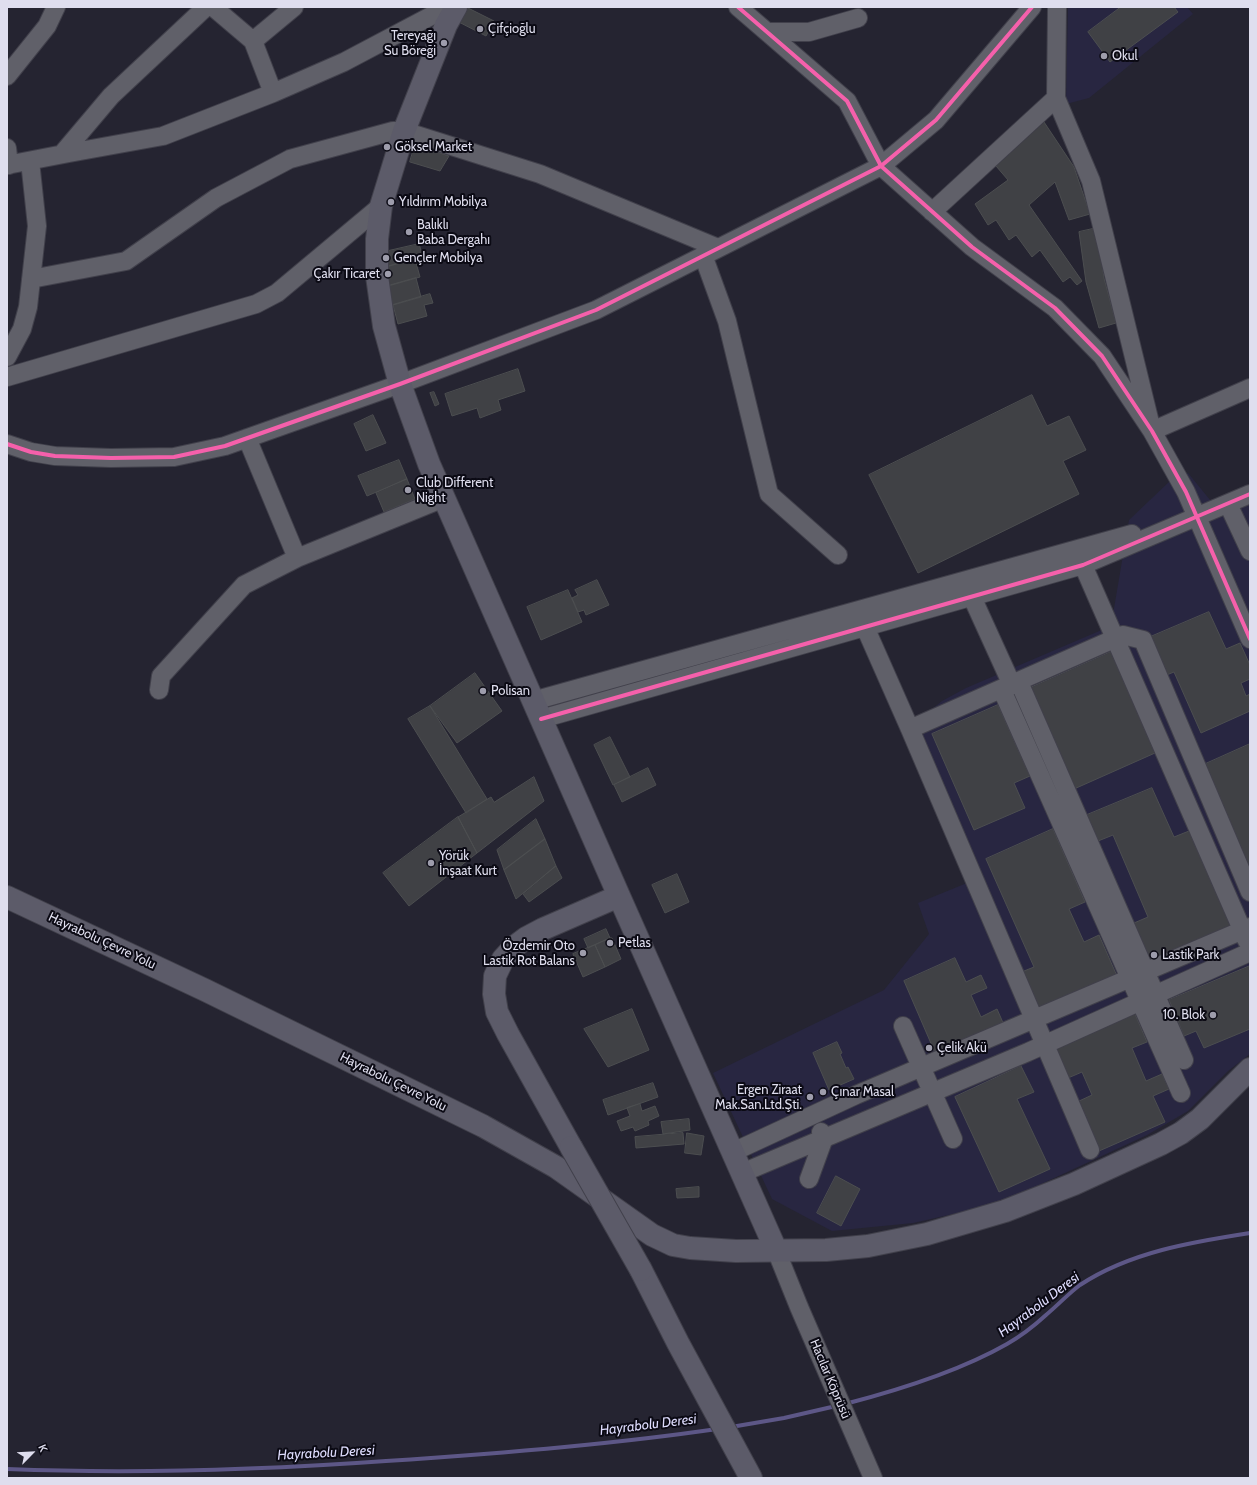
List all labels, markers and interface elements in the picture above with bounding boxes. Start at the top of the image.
place label: Çifçioğlu [488,21,536,37]
marker: Çifçioğlu [475,24,485,34]
place label: Tereyağı Su Böreği [384,28,436,59]
marker: Tereyağı Su Böreği [439,38,449,48]
place label: Okul [1112,48,1138,64]
marker: Okul [1099,51,1109,61]
place label: Göksel Market [395,139,472,155]
marker: Göksel Market [382,142,392,152]
place label: Yıldırım Mobilya [399,194,487,210]
marker: Yıldırım Mobilya [386,197,396,207]
place label: Balıklı Baba Dergahı [417,217,490,248]
marker: Balıklı Baba Dergahı [404,227,414,237]
place label: Gençler Mobilya [394,250,482,266]
marker: Gençler Mobilya [381,253,391,263]
place label: Çakır Ticaret [313,266,380,282]
marker: Çakır Ticaret [383,269,393,279]
place label: Club Different Night [416,475,493,506]
marker: Club Different Night [403,485,413,495]
place label: Polisan [491,683,530,699]
marker: Polisan [478,686,488,696]
place label: Yörük İnşaat Kurt [439,848,497,879]
marker: Yörük İnşaat Kurt [426,858,436,868]
street label: Hayrabolu Çevre Yolu [46,909,158,973]
place label: Petlas [618,935,651,951]
place label: Özdemir Oto Lastik Rot Balans [483,938,575,969]
marker: Petlas [605,938,615,948]
place label: Lastik Park [1162,947,1219,963]
marker: Özdemir Oto Lastik Rot Balans [578,948,588,958]
marker: Lastik Park [1149,950,1159,960]
place label: 10. Blok [1163,1007,1205,1023]
marker: 10. Blok [1208,1010,1218,1020]
place label: Çelik Akü [937,1040,987,1056]
marker: Çelik Akü [924,1043,934,1053]
street label: Hayrabolu Çevre Yolu [337,1049,449,1115]
place label: Ergen Ziraat Mak.San.Ltd.Şti. [715,1082,802,1113]
place label: Çınar Masal [831,1084,894,1100]
marker: Çınar Masal [818,1087,828,1097]
marker: Ergen Ziraat Mak.San.Ltd.Şti. [805,1092,815,1102]
water label: Hayrabolu Deresi [995,1269,1083,1341]
street label: Hacılar Köprüsü [806,1337,854,1421]
water label: Hayrabolu Deresi [599,1411,697,1439]
north arrow [12,1433,52,1473]
text: K [35,1442,51,1454]
water label: Hayrabolu Deresi [277,1442,375,1464]

